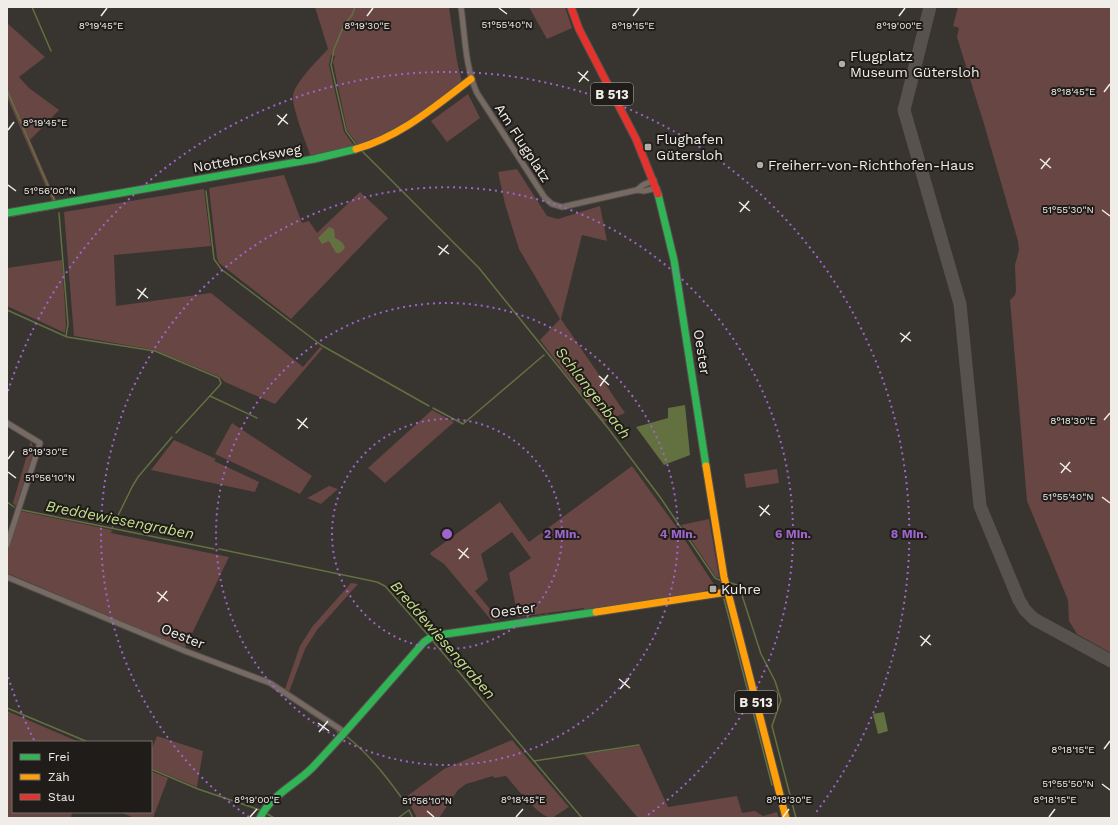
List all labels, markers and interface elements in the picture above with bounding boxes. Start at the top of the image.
text: 51°55'40"N [481,19,533,30]
text: 8°19'45"E [79,20,123,31]
text: 8°19'30"E [344,20,390,31]
text: 8°19'15"E [611,20,655,31]
text: 8°19'00"E [876,20,922,31]
place label: Flugplatz Museum Gütersloh [850,48,980,80]
marker: Flugplatz Museum Gütersloh [837,59,847,69]
road number: B 513 [591,83,633,105]
text: 8°18'45"E [1051,86,1095,97]
street label: Am Flugplatz [492,101,554,185]
text: 8°19'45"E [23,117,67,128]
place label: Flughafen Gütersloh [656,131,723,163]
street label: Nottebrocksweg [192,141,303,175]
marker: Flughafen Gütersloh [643,142,653,152]
place label: Freiherr-von-Richthofen-Haus [768,157,974,173]
marker: Freiherr-von-Richthofen-Haus [755,160,765,170]
text: 51°56'00"N [24,185,76,196]
text: 51°55'30"N [1042,204,1094,215]
street label: Oester [691,328,714,376]
water label: Schlangenbach [552,343,634,443]
text: 8°18'30"E [1050,415,1096,426]
text: 8°19'30"E [22,446,68,457]
text: 51°56'10"N [25,472,75,483]
text: 51°55'40"N [1042,491,1094,502]
water label: Breddewiesengraben [44,497,196,543]
centre of rings [440,527,454,541]
text: 2 Min. [544,527,580,541]
text: 4 Min. [660,527,696,541]
text: 6 Min. [775,527,811,541]
text: 8 Min. [891,527,927,541]
water label: Breddewiesengraben [387,577,499,703]
place label: Kuhre [721,581,761,597]
marker: Kuhre [708,584,718,594]
street label: Oester [489,599,537,621]
street label: Oester [159,620,207,652]
road number: B 513 [735,691,777,713]
legend [12,741,152,813]
text: 8°18'15"E [1051,744,1095,755]
text: Frei [48,750,70,764]
text: Zäh [48,770,70,784]
text: 51°55'50"N [1042,778,1094,789]
text: Stau [48,790,75,804]
text: 8°19'00"E [234,794,280,805]
text: 8°18'45"E [501,794,545,805]
text: 8°18'30"E [766,794,812,805]
text: 8°18'15"E [1033,794,1077,805]
text: 51°56'10"N [402,795,452,806]

